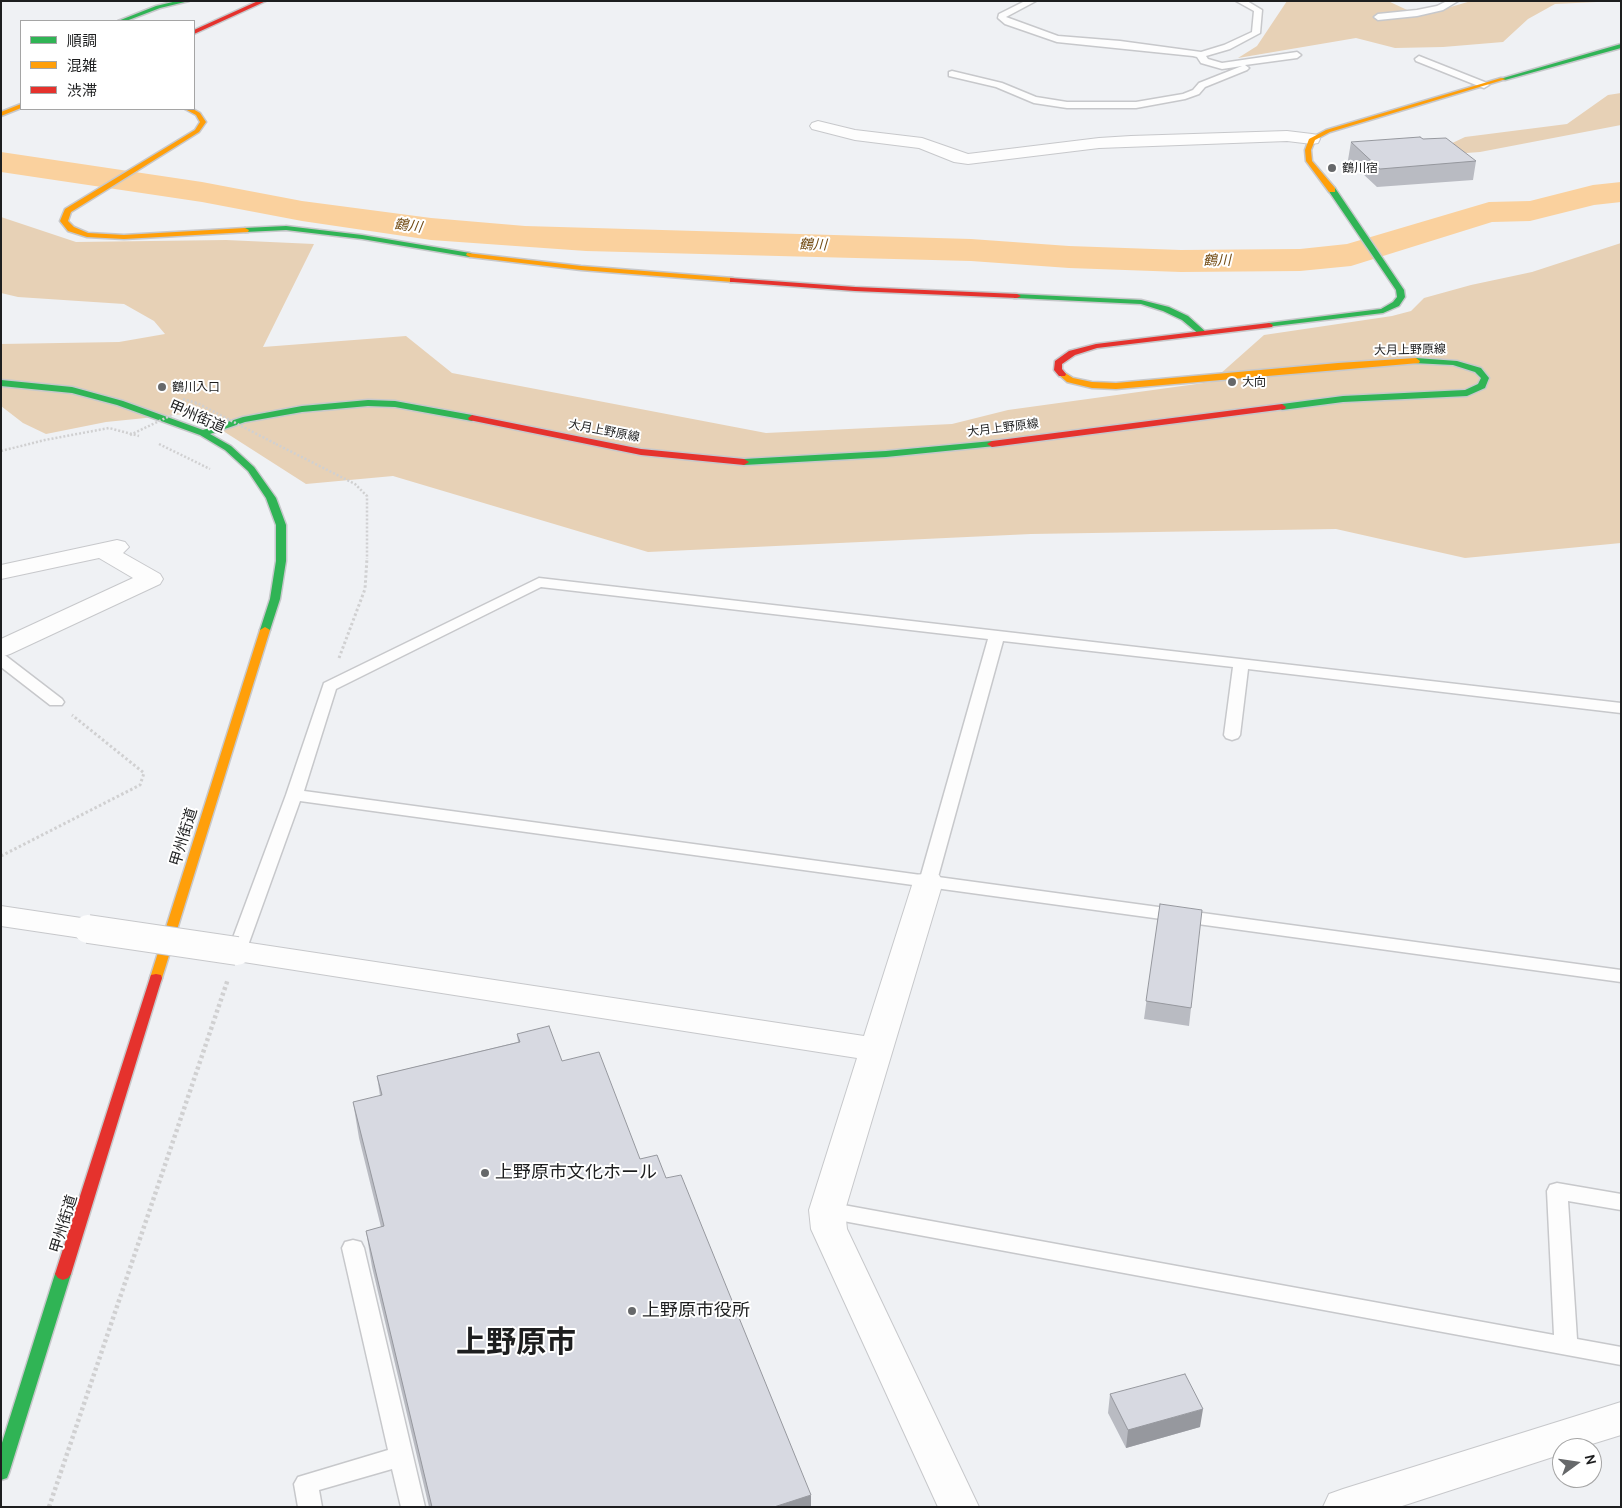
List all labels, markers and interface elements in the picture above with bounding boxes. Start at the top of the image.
legend [20,20,195,110]
text: 順調 [67,32,97,50]
text: 混雑 [67,57,97,75]
text: 渋滞 [67,82,97,100]
place label: 鶴川宿 [1342,161,1378,175]
marker: 鶴川宿 [1326,162,1338,174]
water label: 鶴川 [393,216,423,236]
water label: 鶴川 [799,236,827,254]
water label: 鶴川 [1203,252,1231,270]
street label: 大月上野原線 [1374,342,1446,358]
place label: 大向 [1242,375,1266,389]
marker: 大向 [1226,376,1238,388]
place label: 鶴川入口 [172,380,220,394]
marker: 鶴川入口 [156,381,168,393]
street label: 甲州街道 [166,397,228,437]
street label: 大月上野原線 [966,416,1040,440]
street label: 大月上野原線 [567,417,641,445]
street label: 甲州街道 [167,806,201,868]
place label: 上野原市文化ホール [495,1162,657,1184]
marker: 上野原市文化ホール [479,1167,491,1179]
street label: 甲州街道 [47,1193,81,1255]
place label: 上野原市役所 [642,1300,750,1322]
marker: 上野原市役所 [626,1305,638,1317]
district label: 上野原市 [456,1325,576,1361]
north arrow [1552,1438,1602,1488]
text: N [1581,1453,1601,1467]

